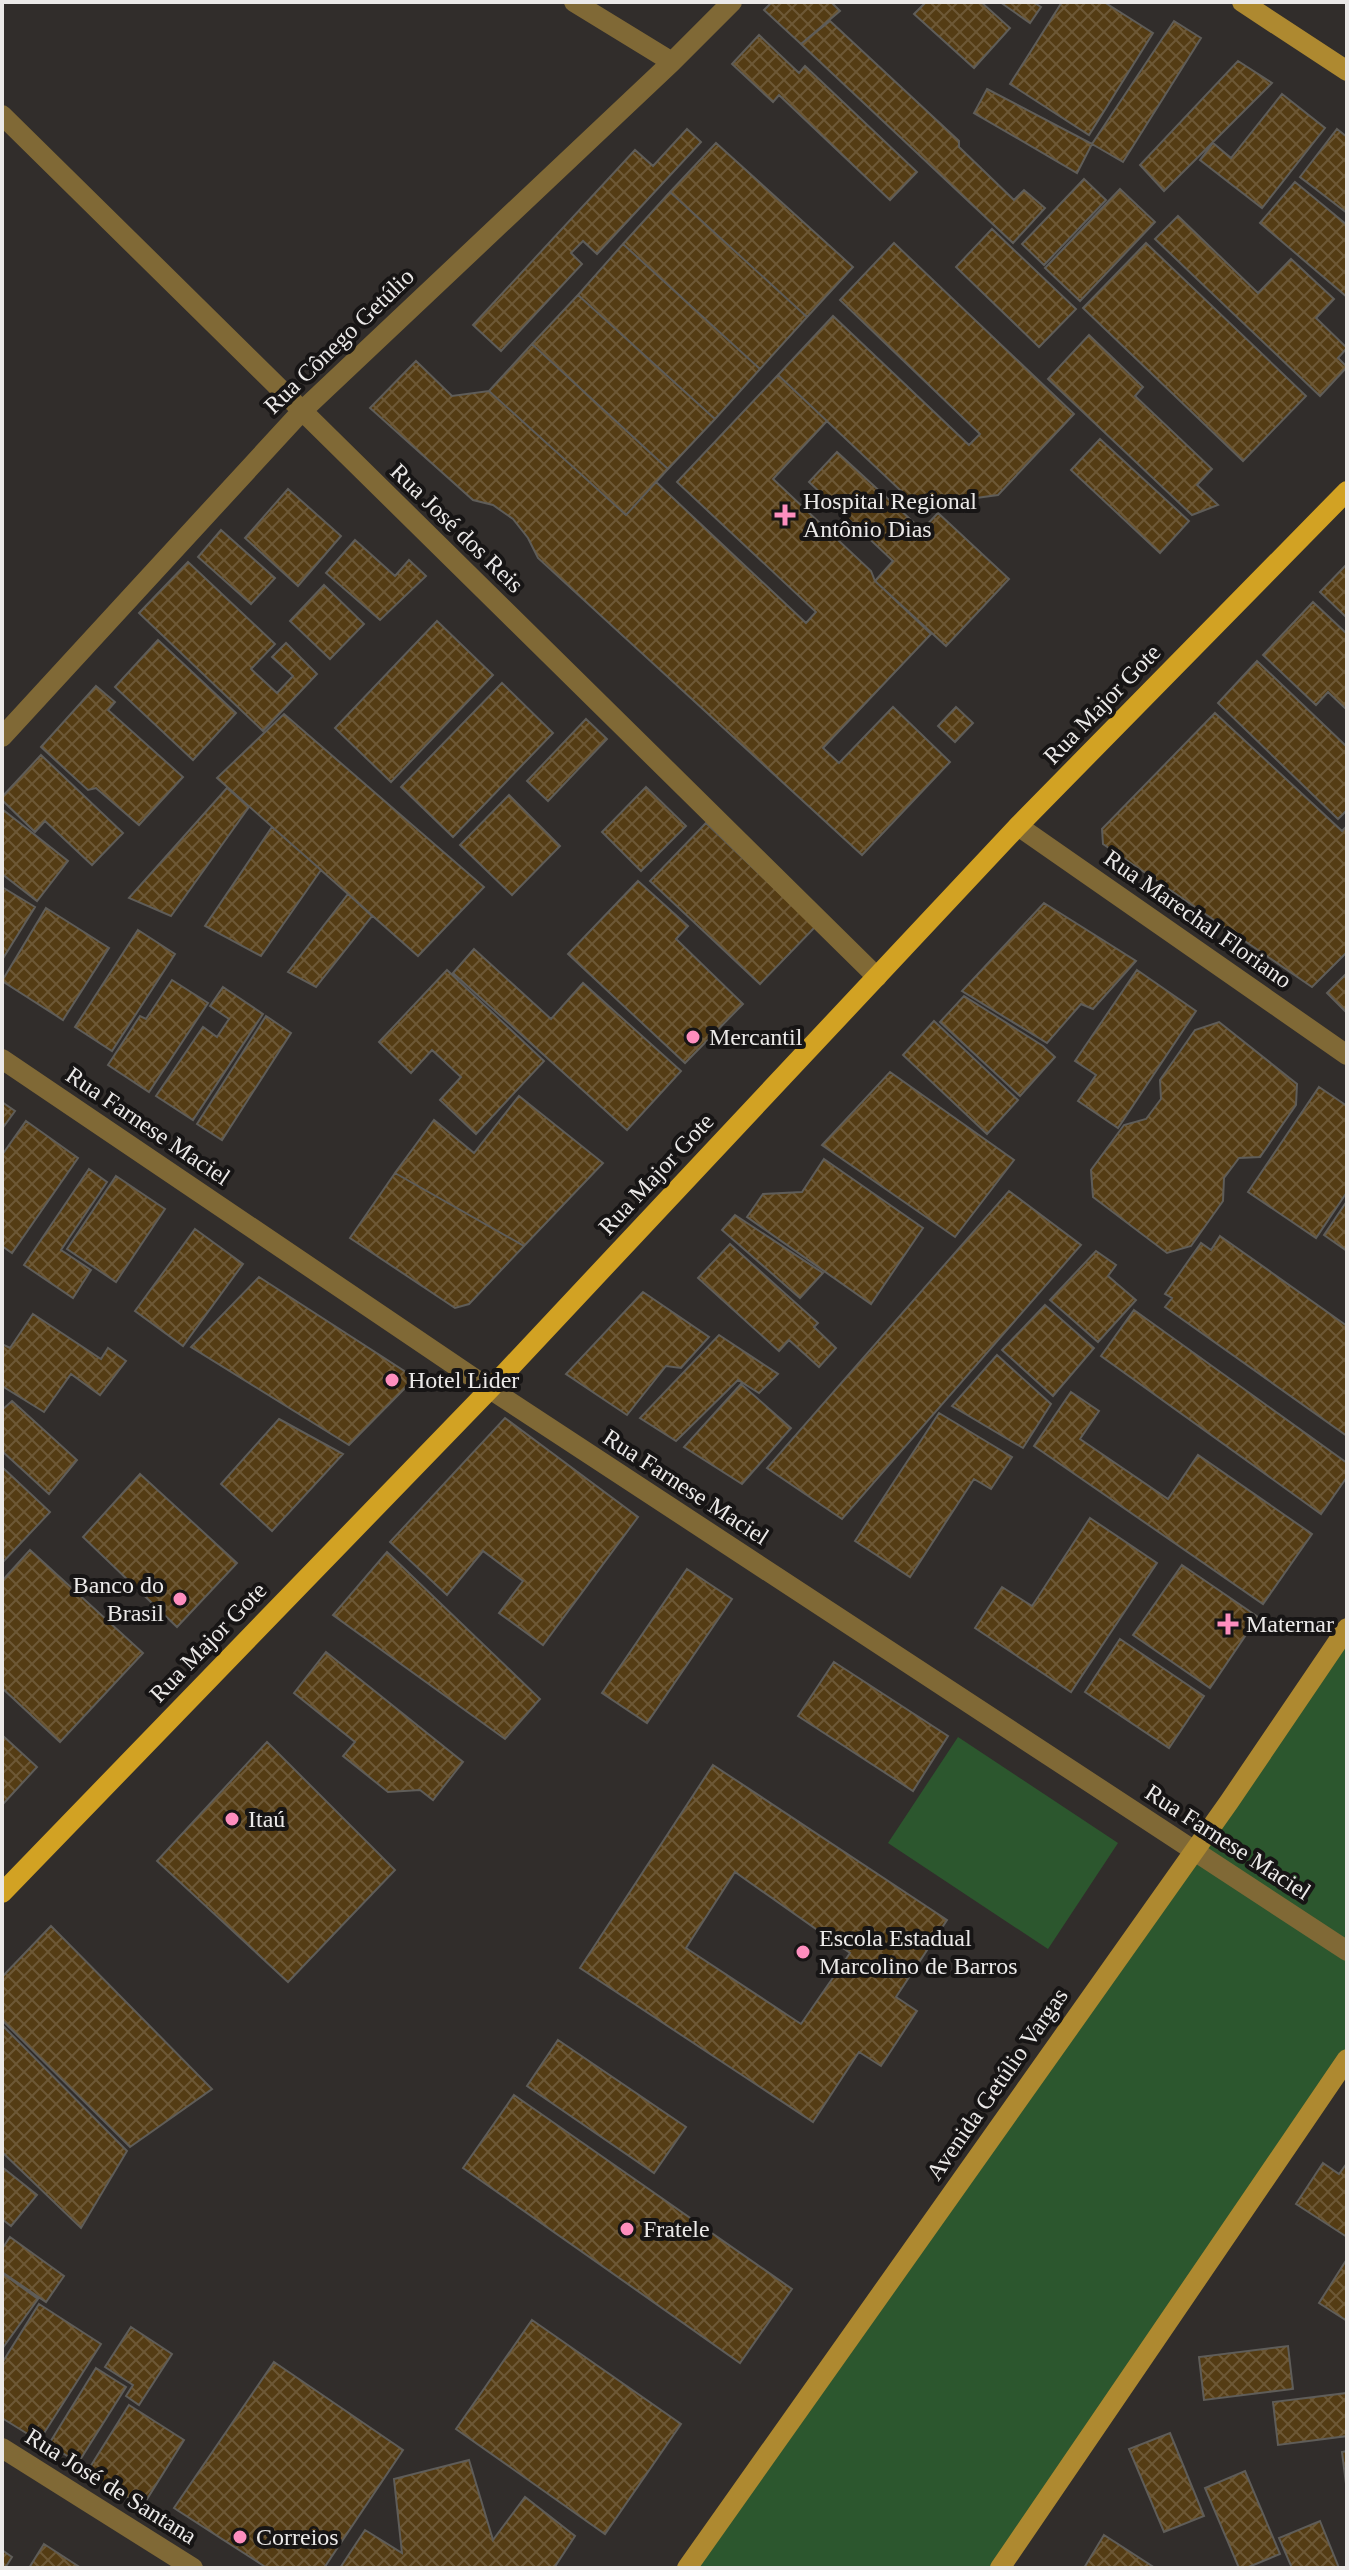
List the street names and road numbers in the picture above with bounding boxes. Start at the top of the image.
street label: Rua Cônego Getúlio [259,263,419,419]
street label: Rua José dos Reis [385,458,529,598]
street label: Rua Major Gote [1038,639,1166,769]
street label: Rua Marechal Floriano [1099,845,1297,993]
street label: Rua Farnese Maciel [61,1062,235,1191]
street label: Rua Major Gote [593,1108,719,1240]
street label: Rua Farnese Maciel [598,1424,774,1550]
street label: Rua Major Gote [144,1577,272,1707]
street label: Rua Farnese Maciel [1140,1779,1316,1905]
street label: Avenida Getúlio Vargas [921,1983,1073,2185]
street label: Rua José de Santana [21,2423,202,2549]

